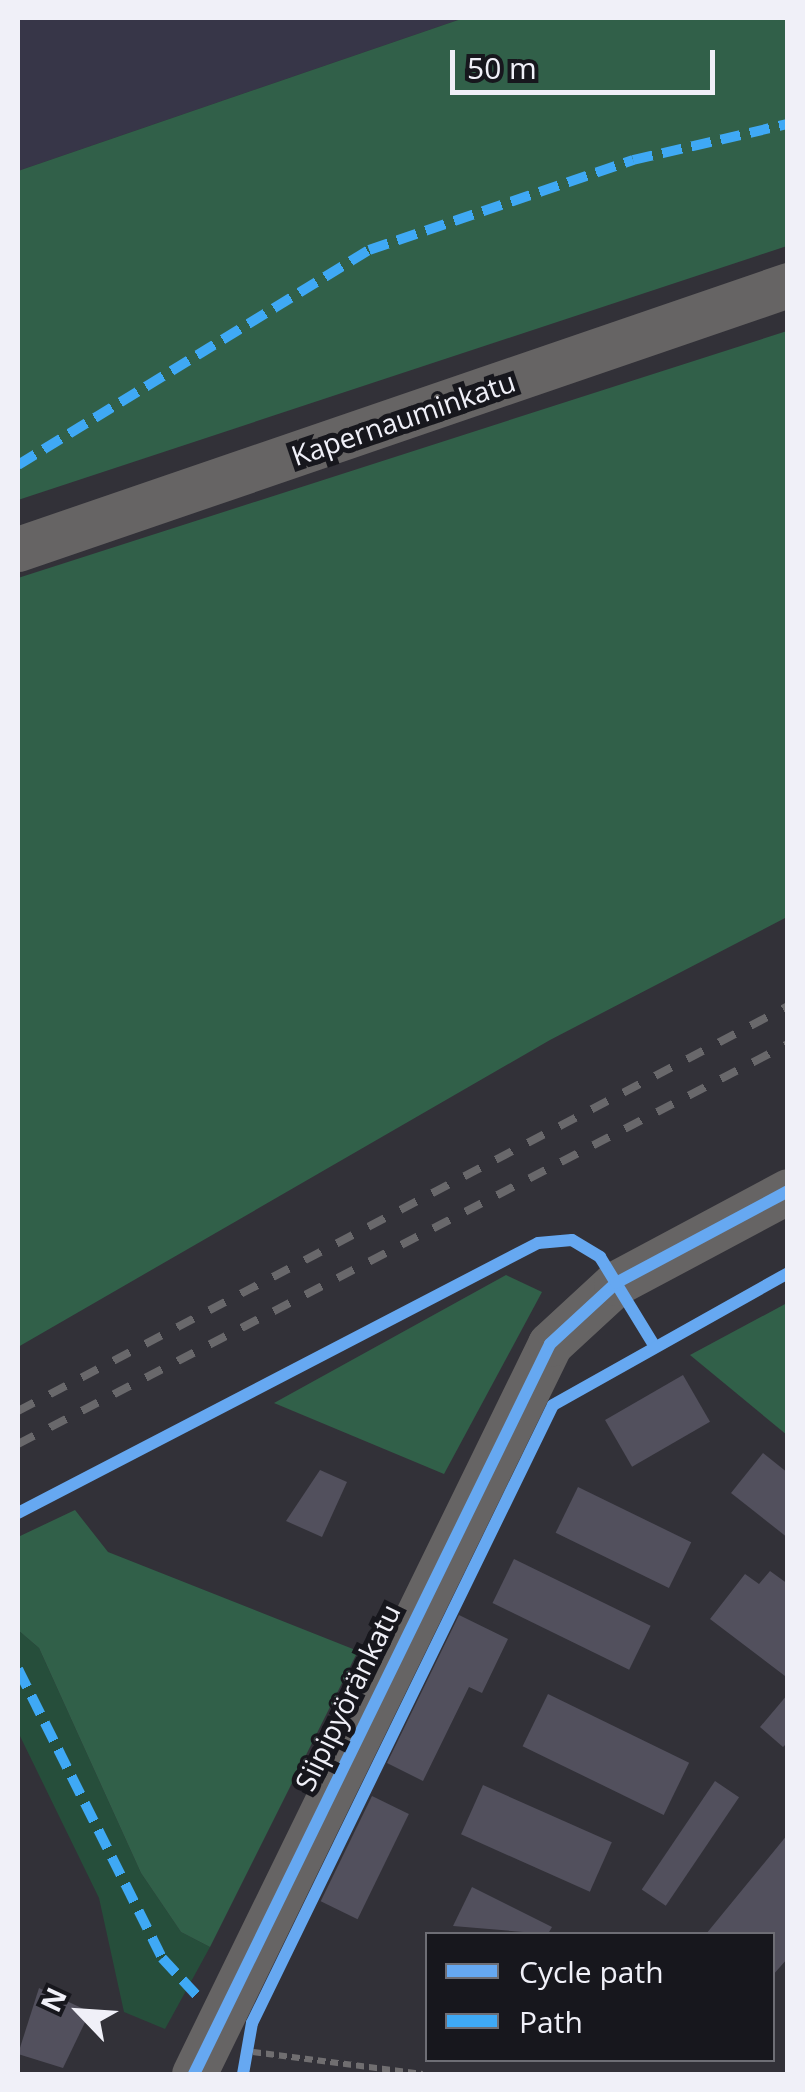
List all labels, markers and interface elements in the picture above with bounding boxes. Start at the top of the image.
scale bar [455,30,720,92]
text: 50 m [467,47,537,88]
street label: Kapernauminkatu [287,364,519,472]
street label: Siipipyöränkatu [287,1598,407,1796]
legend [425,1932,775,2062]
text: Cycle path [519,1951,664,1992]
north arrow [30,1962,130,2062]
text: N [31,1981,75,2018]
text: Path [519,2001,583,2042]

